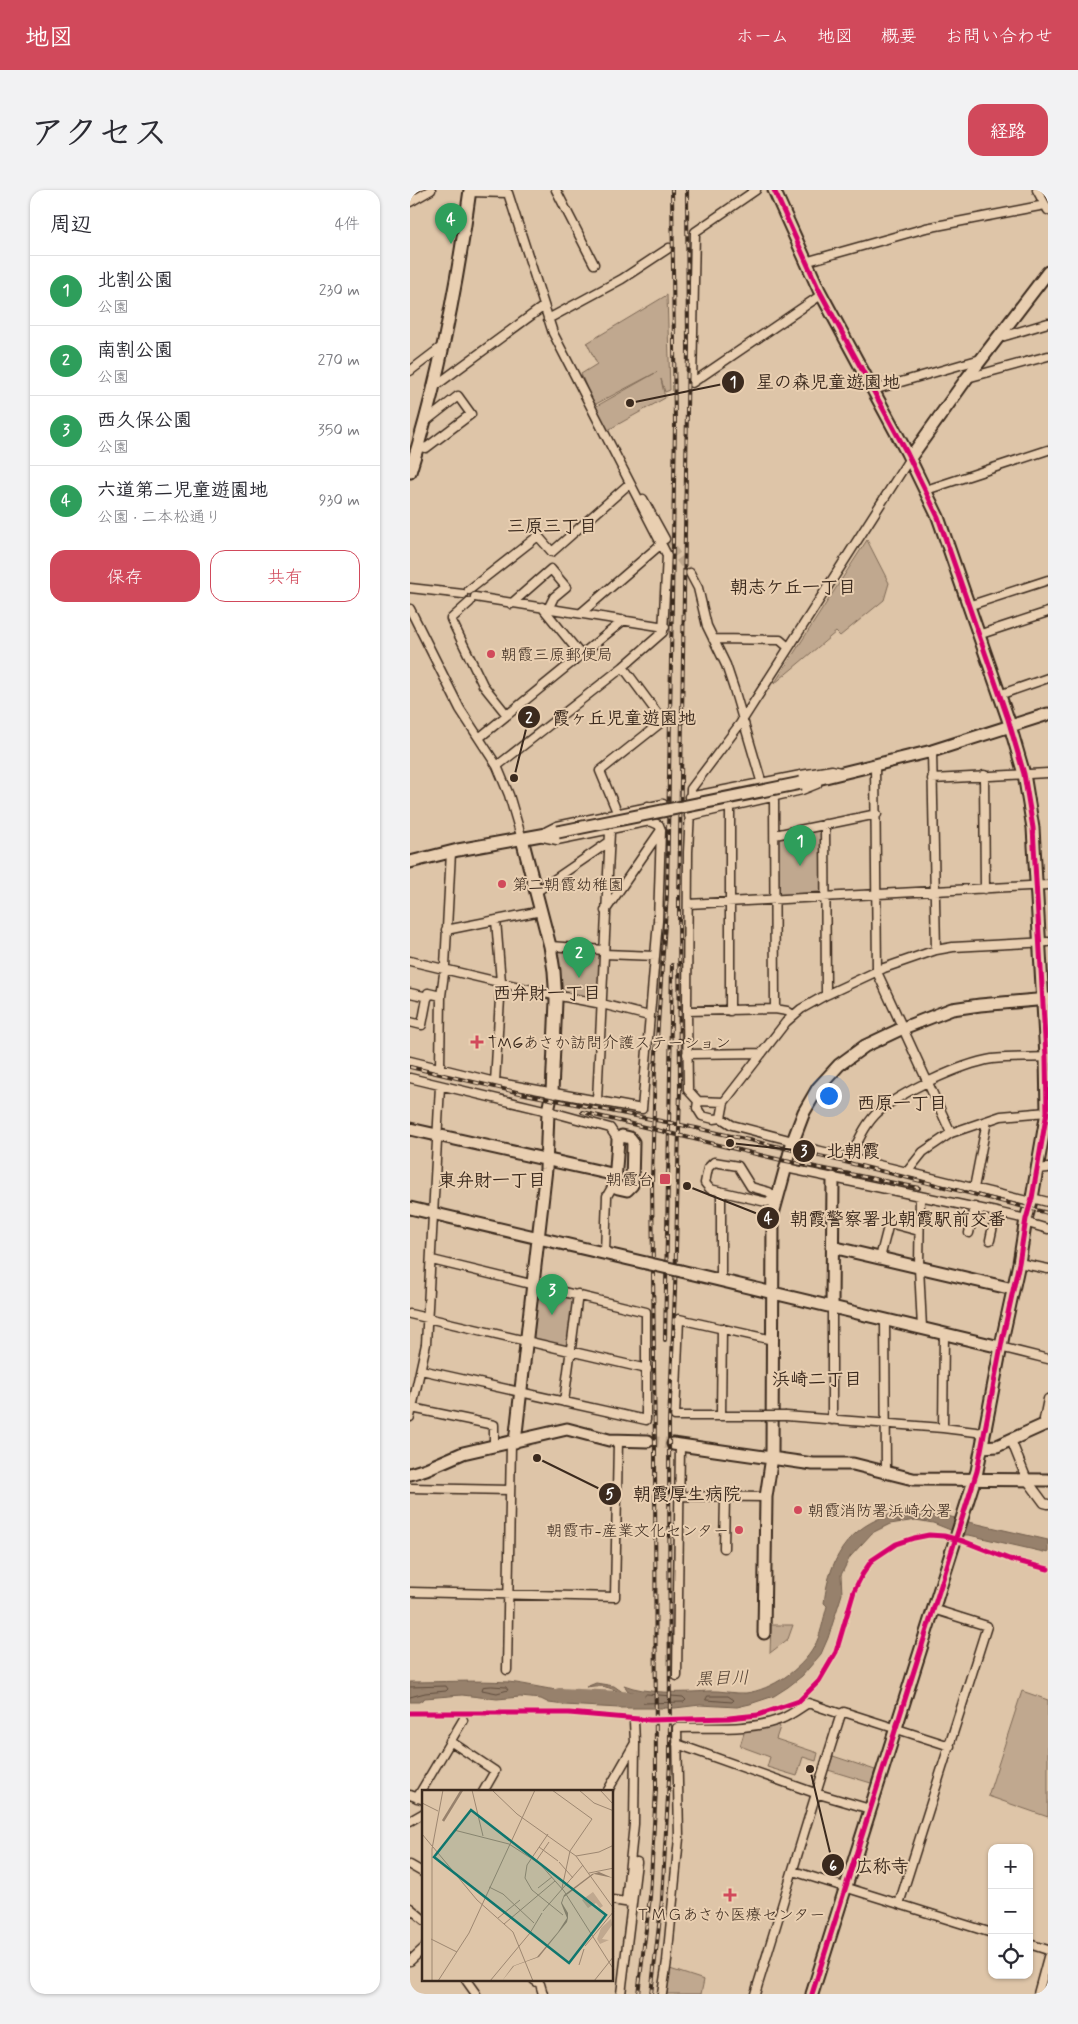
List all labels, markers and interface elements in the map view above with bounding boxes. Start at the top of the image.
text: 地図 [25,23,73,54]
text: ホーム [736,25,789,49]
text: 地図 [817,25,853,49]
text: 概要 [881,25,917,49]
text: お問い合わせ [945,25,1053,49]
button: 経路 [968,104,1048,156]
text: アクセス [30,111,168,157]
pin: 4 [435,203,467,244]
text: 周辺 [50,211,92,239]
text: 4件 [335,214,360,235]
text: 北割公園 [97,268,173,293]
text: 1 [62,280,70,301]
text: 230 m [319,280,360,301]
text: 公園 [97,297,129,318]
text: 南割公園 [97,338,173,363]
text: 2 [62,350,70,371]
text: 270 m [317,350,360,371]
callout: 星の森児童遊園地 [721,365,910,398]
text: 公園 [97,367,129,388]
text: 星の森児童遊園地 [756,371,900,395]
text: 1 [730,373,736,393]
text: 西久保公園 [97,408,192,433]
text: 3 [62,420,70,441]
text: 350 m [318,420,360,441]
text: 公園 [97,437,129,458]
text: 六道第二児童遊園地 [97,478,268,503]
text: 4 [61,490,71,511]
text: 930 m [319,490,360,511]
text: 公園 · 二本松通り [97,507,221,528]
district label: 三原三丁目 [507,515,597,539]
button: 保存 [50,550,200,602]
button: 共有 [210,550,360,602]
district label: 朝志ケ丘一丁目 [730,576,856,600]
place label: 朝霞三原郵便局 [501,645,613,666]
marker: 朝霞三原郵便局 [485,648,497,660]
callout: 霞ヶ丘児童遊園地 [517,701,706,734]
text: 霞ヶ丘児童遊園地 [552,707,696,731]
text: 2 [525,709,533,729]
pin: 1 [784,825,816,866]
place label: 第二朝霞幼稚園 [512,875,624,896]
marker: 第二朝霞幼稚園 [496,878,508,890]
pin: 2 [563,937,595,978]
district label: 西弁財一丁目 [493,982,601,1006]
place label: TMGあさか訪問介護ステーション [488,1033,731,1054]
marker: TMGあさか訪問介護ステーション [470,1035,484,1049]
your location [816,1083,842,1109]
district label: 西原一丁目 [857,1092,947,1116]
callout: 北朝霞 [791,1134,890,1167]
text: 北朝霞 [826,1140,880,1164]
text: 3 [801,1142,808,1162]
district label: 東弁財一丁目 [438,1169,546,1193]
place label: 朝霞台 [606,1170,654,1191]
marker: 朝霞台 [658,1172,672,1186]
callout: 朝霞警察署北朝霞駅前交番 [755,1202,1016,1235]
text: 朝霞警察署北朝霞駅前交番 [790,1208,1006,1232]
text: 4 [764,1209,773,1229]
pin: 3 [536,1274,568,1315]
district label: 浜崎二丁目 [772,1368,862,1392]
callout: 朝霞厚生病院 [598,1478,751,1511]
text: 朝霞厚生病院 [633,1483,741,1507]
text: 5 [605,1485,615,1505]
place label: 朝霞消防署浜崎分署 [808,1501,952,1522]
marker: 朝霞消防署浜崎分署 [792,1504,804,1516]
place label: 朝霞市-産業文化センター [546,1521,729,1542]
marker: 朝霞市-産業文化センター [733,1524,745,1536]
water label: 黒目川 [695,1666,749,1692]
inset map [422,1790,614,1982]
map controls [988,1844,1033,1979]
button: + [988,1844,1033,1889]
callout: 広称寺 [820,1849,919,1882]
text: 広称寺 [855,1855,909,1879]
text: 6 [829,1857,837,1877]
marker: ＴＭＧあさか医療センター [723,1888,737,1902]
button: − [988,1889,1033,1934]
place label: ＴＭＧあさか医療センター [635,1905,825,1926]
button: locate [988,1934,1033,1979]

